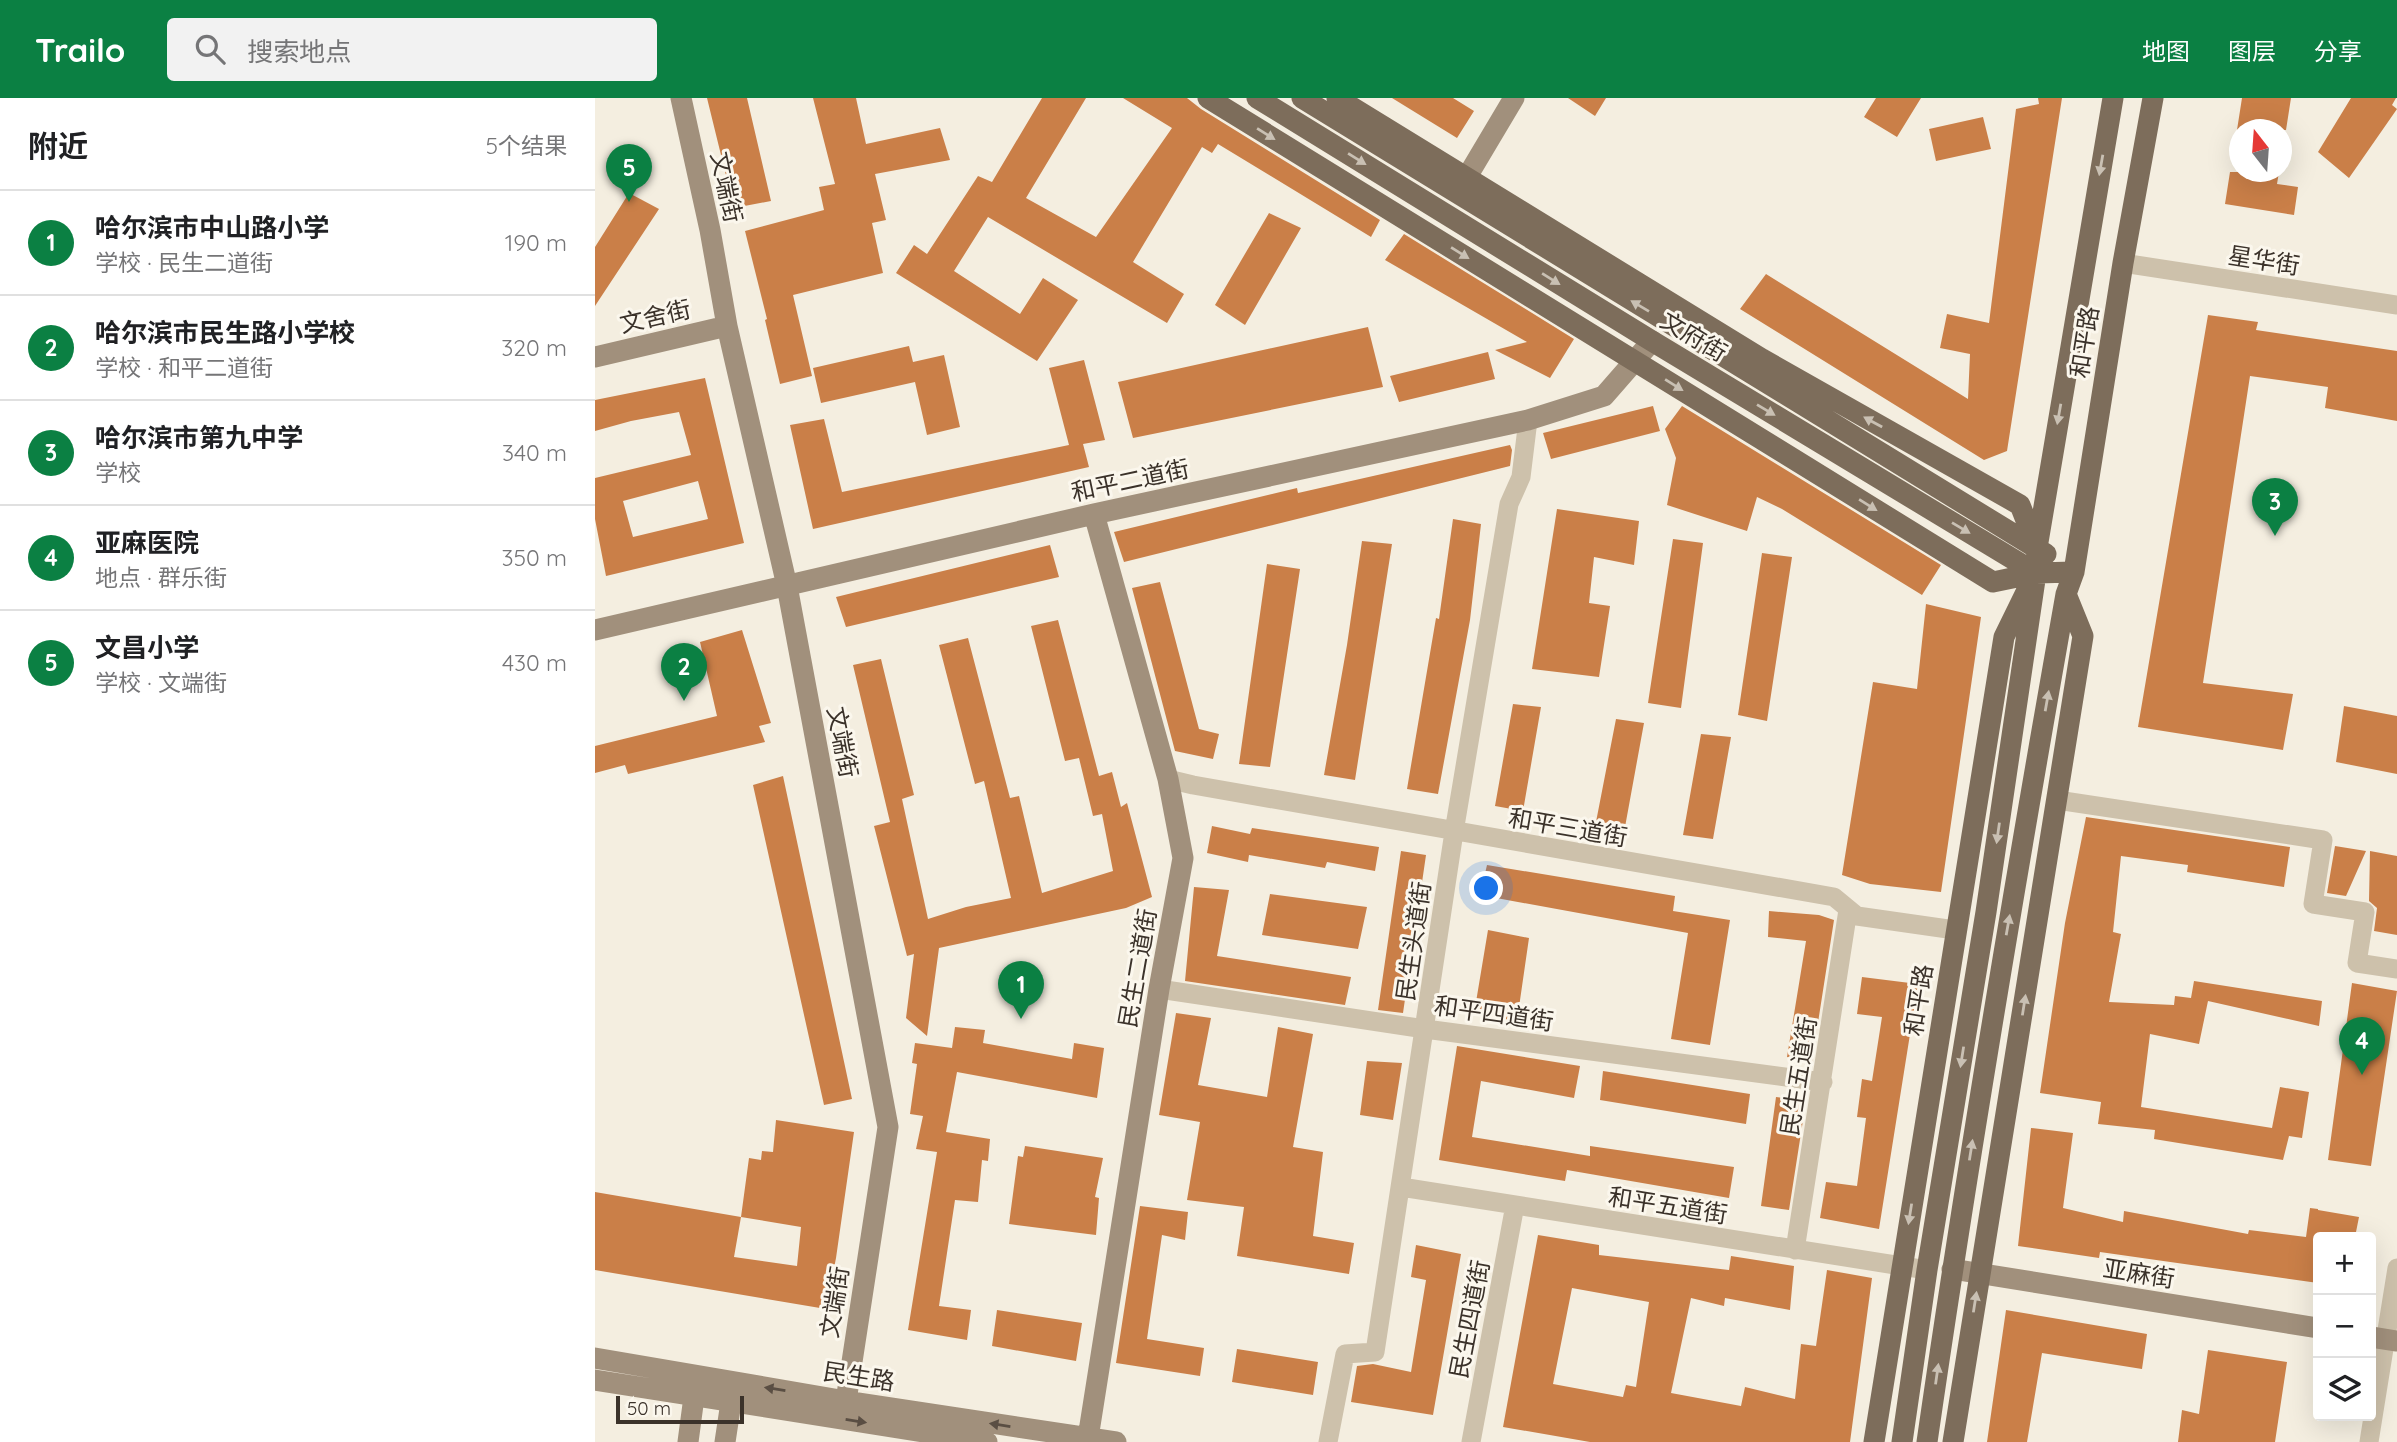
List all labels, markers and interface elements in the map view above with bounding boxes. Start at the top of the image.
search box [167,18,657,81]
text: Trailo [35,29,125,70]
icon: search [191,30,229,68]
text: 搜索地点 [247,35,351,68]
text: 地图 [2142,36,2190,66]
text: 图层 [2228,36,2276,66]
text: 分享 [2314,36,2362,66]
north arrow [2229,119,2292,182]
text: 附近 [28,127,88,165]
one-way arrow [1257,127,1276,140]
text: 5个结果 [485,131,567,160]
pin: 5 [606,144,652,202]
street label: 文端街 [705,149,749,225]
one-way arrow [1348,153,1367,166]
one-way arrow [2095,154,2106,176]
text: 哈尔滨市中山路小学 [95,211,329,244]
text: 1 [47,228,55,257]
text: 190 m [505,228,567,257]
street label: 星华街 [2226,240,2302,280]
one-way arrow [1450,247,1469,260]
text: 学校 · 民生二道街 [95,248,273,277]
one-way arrow [1541,272,1561,285]
street label: 文舍街 [617,293,693,339]
one-way arrow [1630,299,1650,312]
street label: 和平路 [2064,304,2104,380]
street label: 文府街 [1655,305,1733,367]
text: 哈尔滨市民生路小学校 [95,316,355,349]
text: 2 [44,333,58,362]
text: 320 m [501,333,567,362]
text: 学校 · 和平二道街 [95,353,273,382]
one-way arrow [1665,379,1684,392]
one-way arrow [2053,403,2064,425]
one-way arrow [1757,404,1776,416]
one-way arrow [1863,416,1882,428]
text: 哈尔滨市第九中学 [95,421,303,454]
text: 3 [45,438,57,467]
text: 340 m [502,438,567,467]
street label: 和平二道街 [1068,453,1192,507]
text: 学校 [95,458,141,487]
pin: 3 [2252,478,2298,536]
one-way arrow [1858,498,1878,511]
one-way arrow [1951,521,1970,534]
text: 亚麻医院 [95,526,199,559]
text: 4 [44,543,58,572]
text: 350 m [501,543,567,572]
text: 地点 · 群乐街 [95,563,227,592]
text: 文昌小学 [95,631,199,664]
pin: 2 [661,643,707,701]
text: 5 [44,648,58,677]
text: 430 m [502,648,567,677]
text: 学校 · 文端街 [95,668,227,697]
one-way arrow [2042,690,2053,712]
street label: 文端街 [821,704,865,780]
street label: 和平三道街 [1506,802,1630,852]
one-way arrow [1992,822,2003,844]
your location [1469,871,1503,905]
street label: 民生头道街 [1390,879,1436,1003]
street label: 民生二道街 [1112,906,1162,1030]
one-way arrow [2002,914,2013,936]
pin: 1 [998,961,1044,1019]
street label: 和平路 [1898,962,1938,1038]
street label: 和平四道街 [1432,990,1556,1036]
one-way arrow [2019,994,2030,1016]
street label: 民生五道街 [1774,1014,1822,1138]
pin: 4 [2339,1017,2385,1075]
one-way arrow [1956,1046,1967,1068]
one-way arrow [1966,1138,1977,1160]
street label: 和平五道街 [1606,1181,1730,1229]
one-way arrow [1905,1203,1916,1225]
map controls [2313,1232,2376,1421]
button: + [2313,1232,2376,1295]
street label: 亚麻街 [2101,1253,2177,1293]
street label: 民生四道街 [1443,1257,1495,1381]
street label: 文端街 [814,1264,854,1340]
one-way arrow [1970,1291,1981,1313]
button: − [2313,1295,2376,1358]
street label: 民生路 [821,1356,897,1396]
button: layers [2313,1358,2376,1421]
one-way arrow [1932,1363,1943,1385]
one-way arrow [764,1383,786,1394]
scale bar [616,1393,744,1425]
text: 50 m [627,1396,671,1420]
one-way arrow [845,1416,867,1427]
one-way arrow [988,1419,1010,1430]

